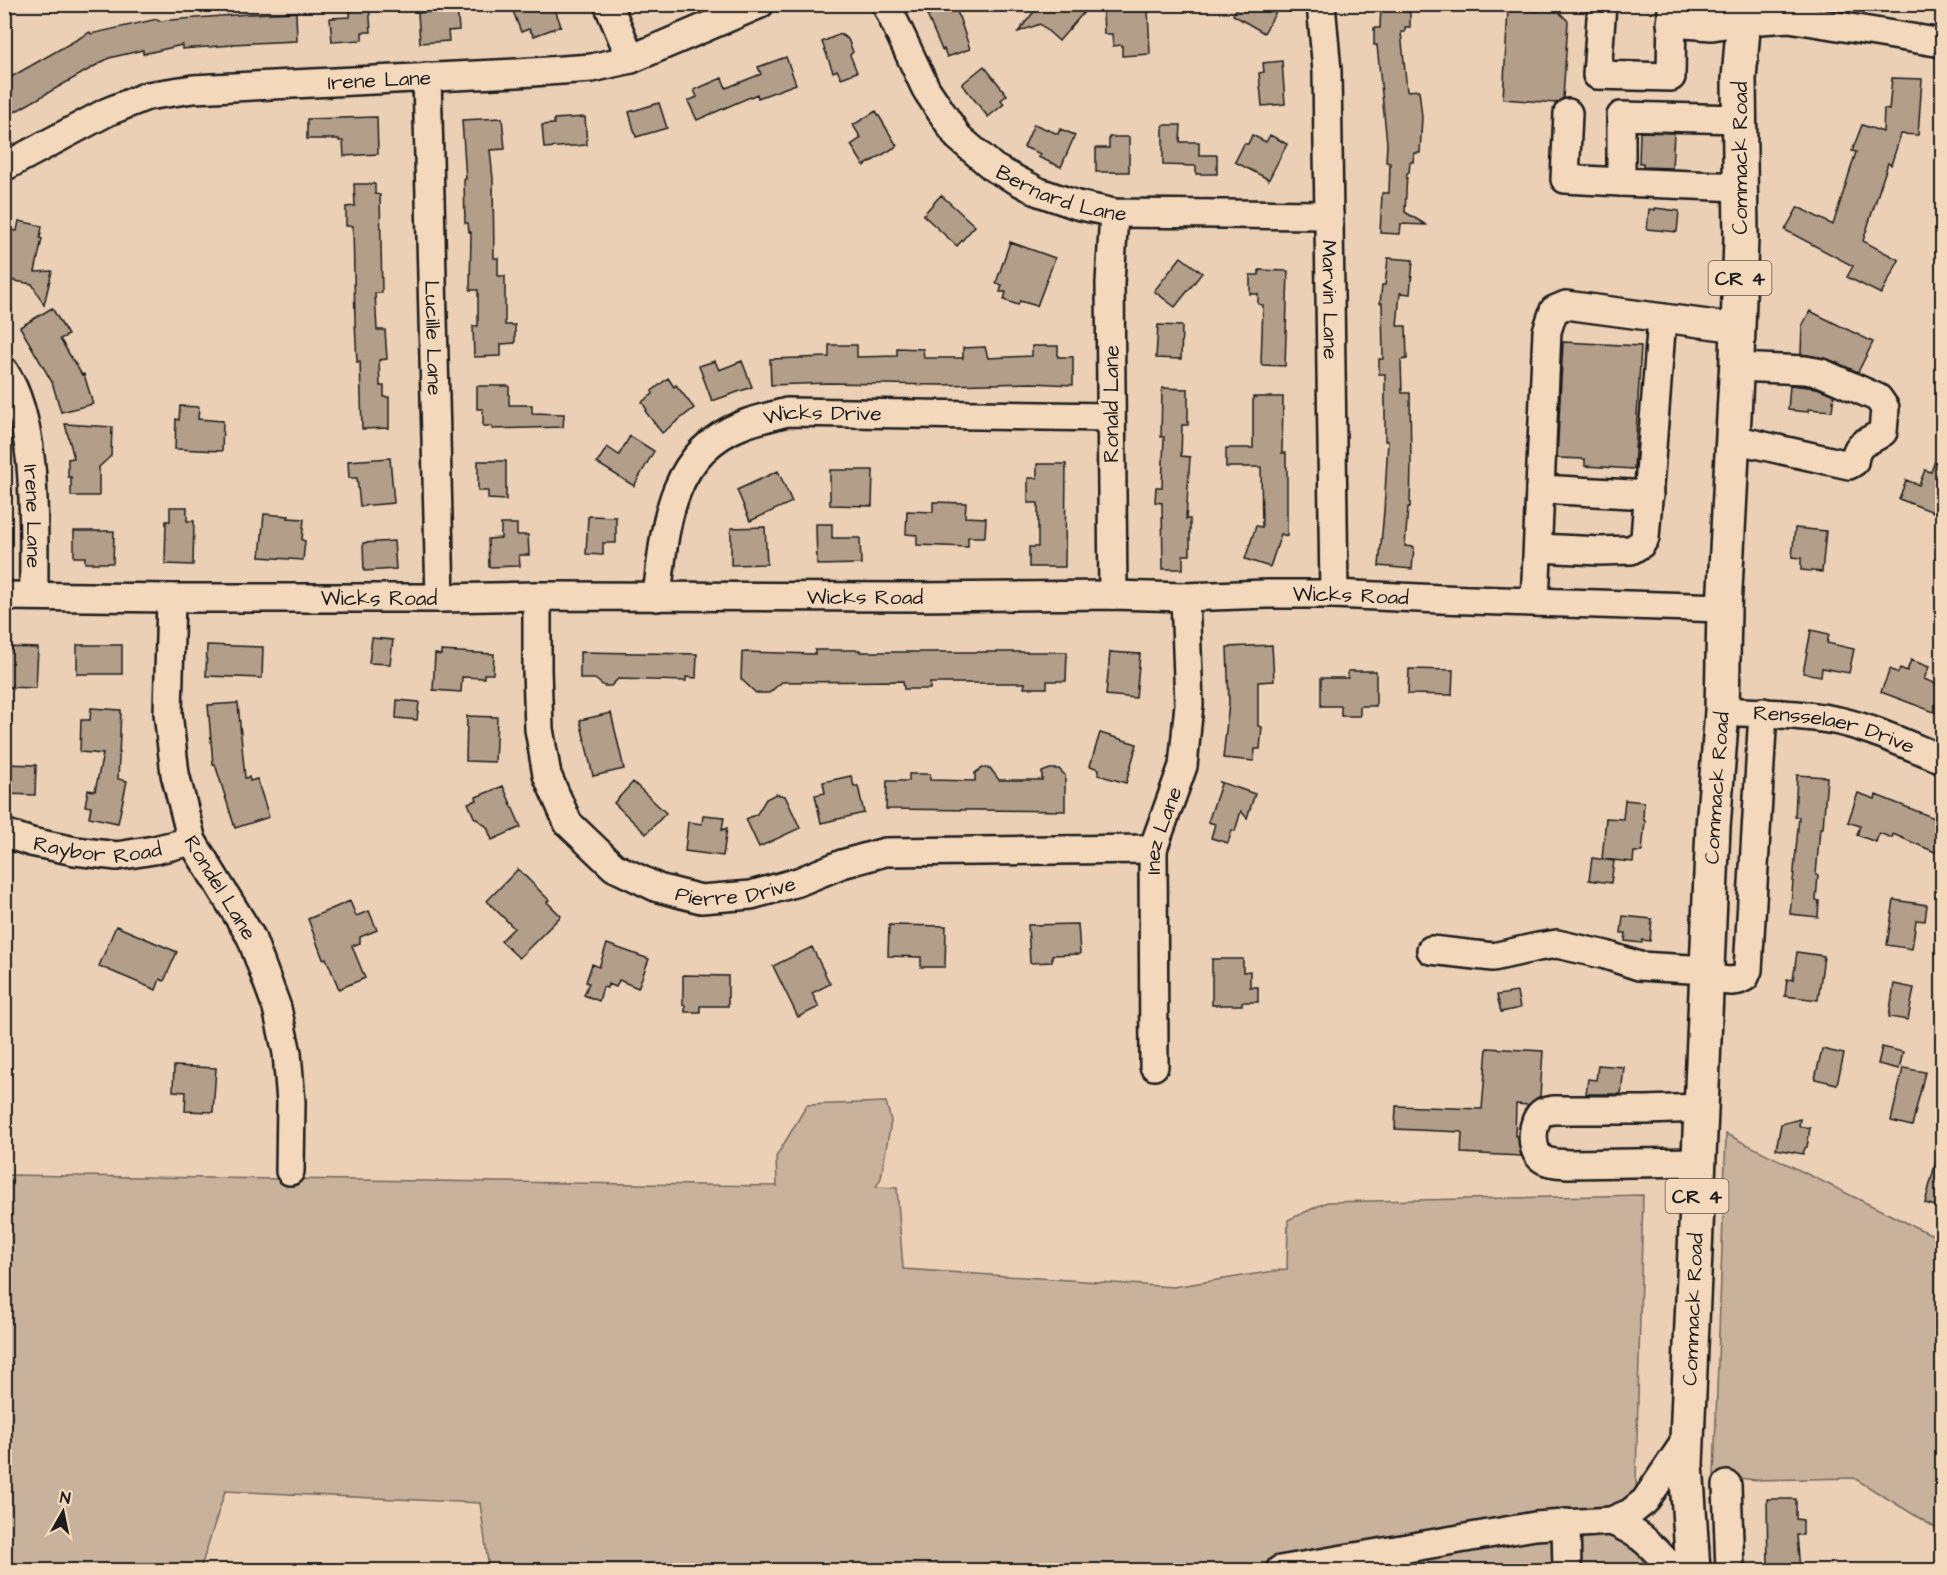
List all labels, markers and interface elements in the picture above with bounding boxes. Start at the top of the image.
street label: Irene Lane [327,63,432,97]
street label: Commack Road [1726,81,1755,234]
street label: Bernard Lane [991,158,1126,228]
street label: Marvin Lane [1314,240,1345,360]
road number: CR 4 [1708,261,1772,295]
street label: Lucille Lane [417,280,449,396]
street label: Ronald Lane [1097,345,1126,463]
street label: Wicks Drive [761,398,882,433]
street label: Irene Lane [16,463,48,568]
street label: Wicks Road [1293,580,1410,613]
street label: Wicks Road [807,583,924,612]
street label: Wicks Road [321,584,437,613]
street label: Rensselaer Drive [1753,698,1919,761]
street label: Commack Road [1697,710,1737,865]
street label: Inez Lane [1139,783,1189,875]
street label: Raybor Road [31,829,165,871]
street label: Rondel Lane [177,830,263,946]
street label: Pierre Drive [672,869,799,914]
road number: CR 4 [1666,1179,1728,1213]
street label: Commack Road [1675,1232,1711,1386]
north arrow [33,1482,93,1542]
text: N [59,1487,72,1510]

